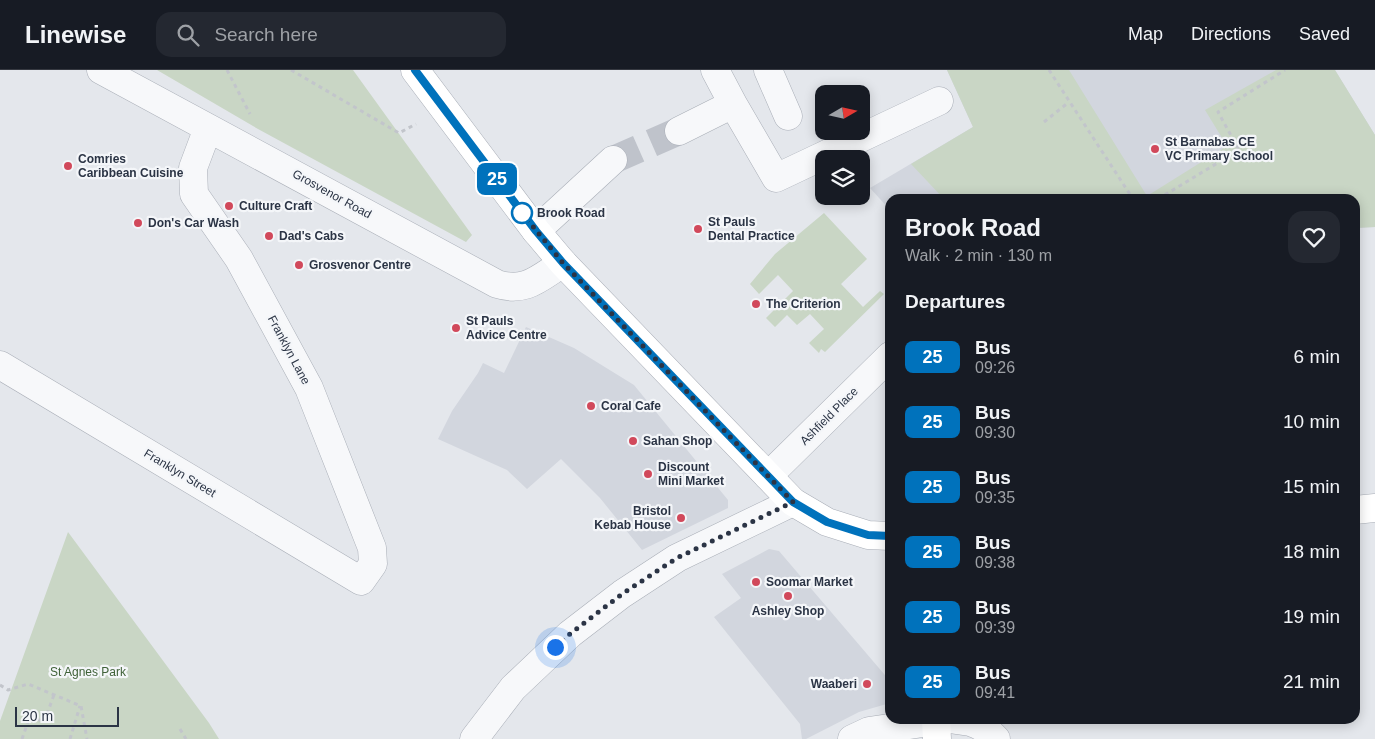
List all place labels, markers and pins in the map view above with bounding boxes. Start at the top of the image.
place label: St Barnabas CE VC Primary School [1165,135,1273,163]
marker: St Barnabas CE VC Primary School [1149,143,1161,155]
place label: Comries Caribbean Cuisine [78,152,184,180]
marker: Comries Caribbean Cuisine [62,160,74,172]
place label: Culture Craft [239,199,312,213]
marker: Culture Craft [223,200,235,212]
marker: Brook Road [511,202,533,224]
place label: Brook Road [537,206,605,220]
place label: St Pauls Dental Practice [708,215,795,243]
place label: Don's Car Wash [148,216,239,230]
marker: Don's Car Wash [132,217,144,229]
marker: St Pauls Dental Practice [692,223,704,235]
place label: Dad's Cabs [279,229,344,243]
marker: Dad's Cabs [263,230,275,242]
place label: Grosvenor Centre [309,258,411,272]
marker: Grosvenor Centre [293,259,305,271]
place label: The Criterion [766,297,841,311]
marker: The Criterion [750,298,762,310]
place label: St Pauls Advice Centre [466,314,547,342]
marker: St Pauls Advice Centre [450,322,462,334]
place label: Coral Cafe [601,399,661,413]
marker: Coral Cafe [585,400,597,412]
place label: Sahan Shop [643,434,712,448]
marker: Sahan Shop [627,435,639,447]
place label: Discount Mini Market [658,460,724,488]
marker: Discount Mini Market [642,468,654,480]
place label: Bristol Kebab House [594,504,671,532]
marker: Bristol Kebab House [675,512,687,524]
place label: Soomar Market [766,575,853,589]
marker: Soomar Market [750,576,762,588]
marker: Ashley Shop [782,590,794,602]
place label: Ashley Shop [752,604,824,618]
place label: Waaberi [811,677,857,691]
marker: Waaberi [861,678,873,690]

